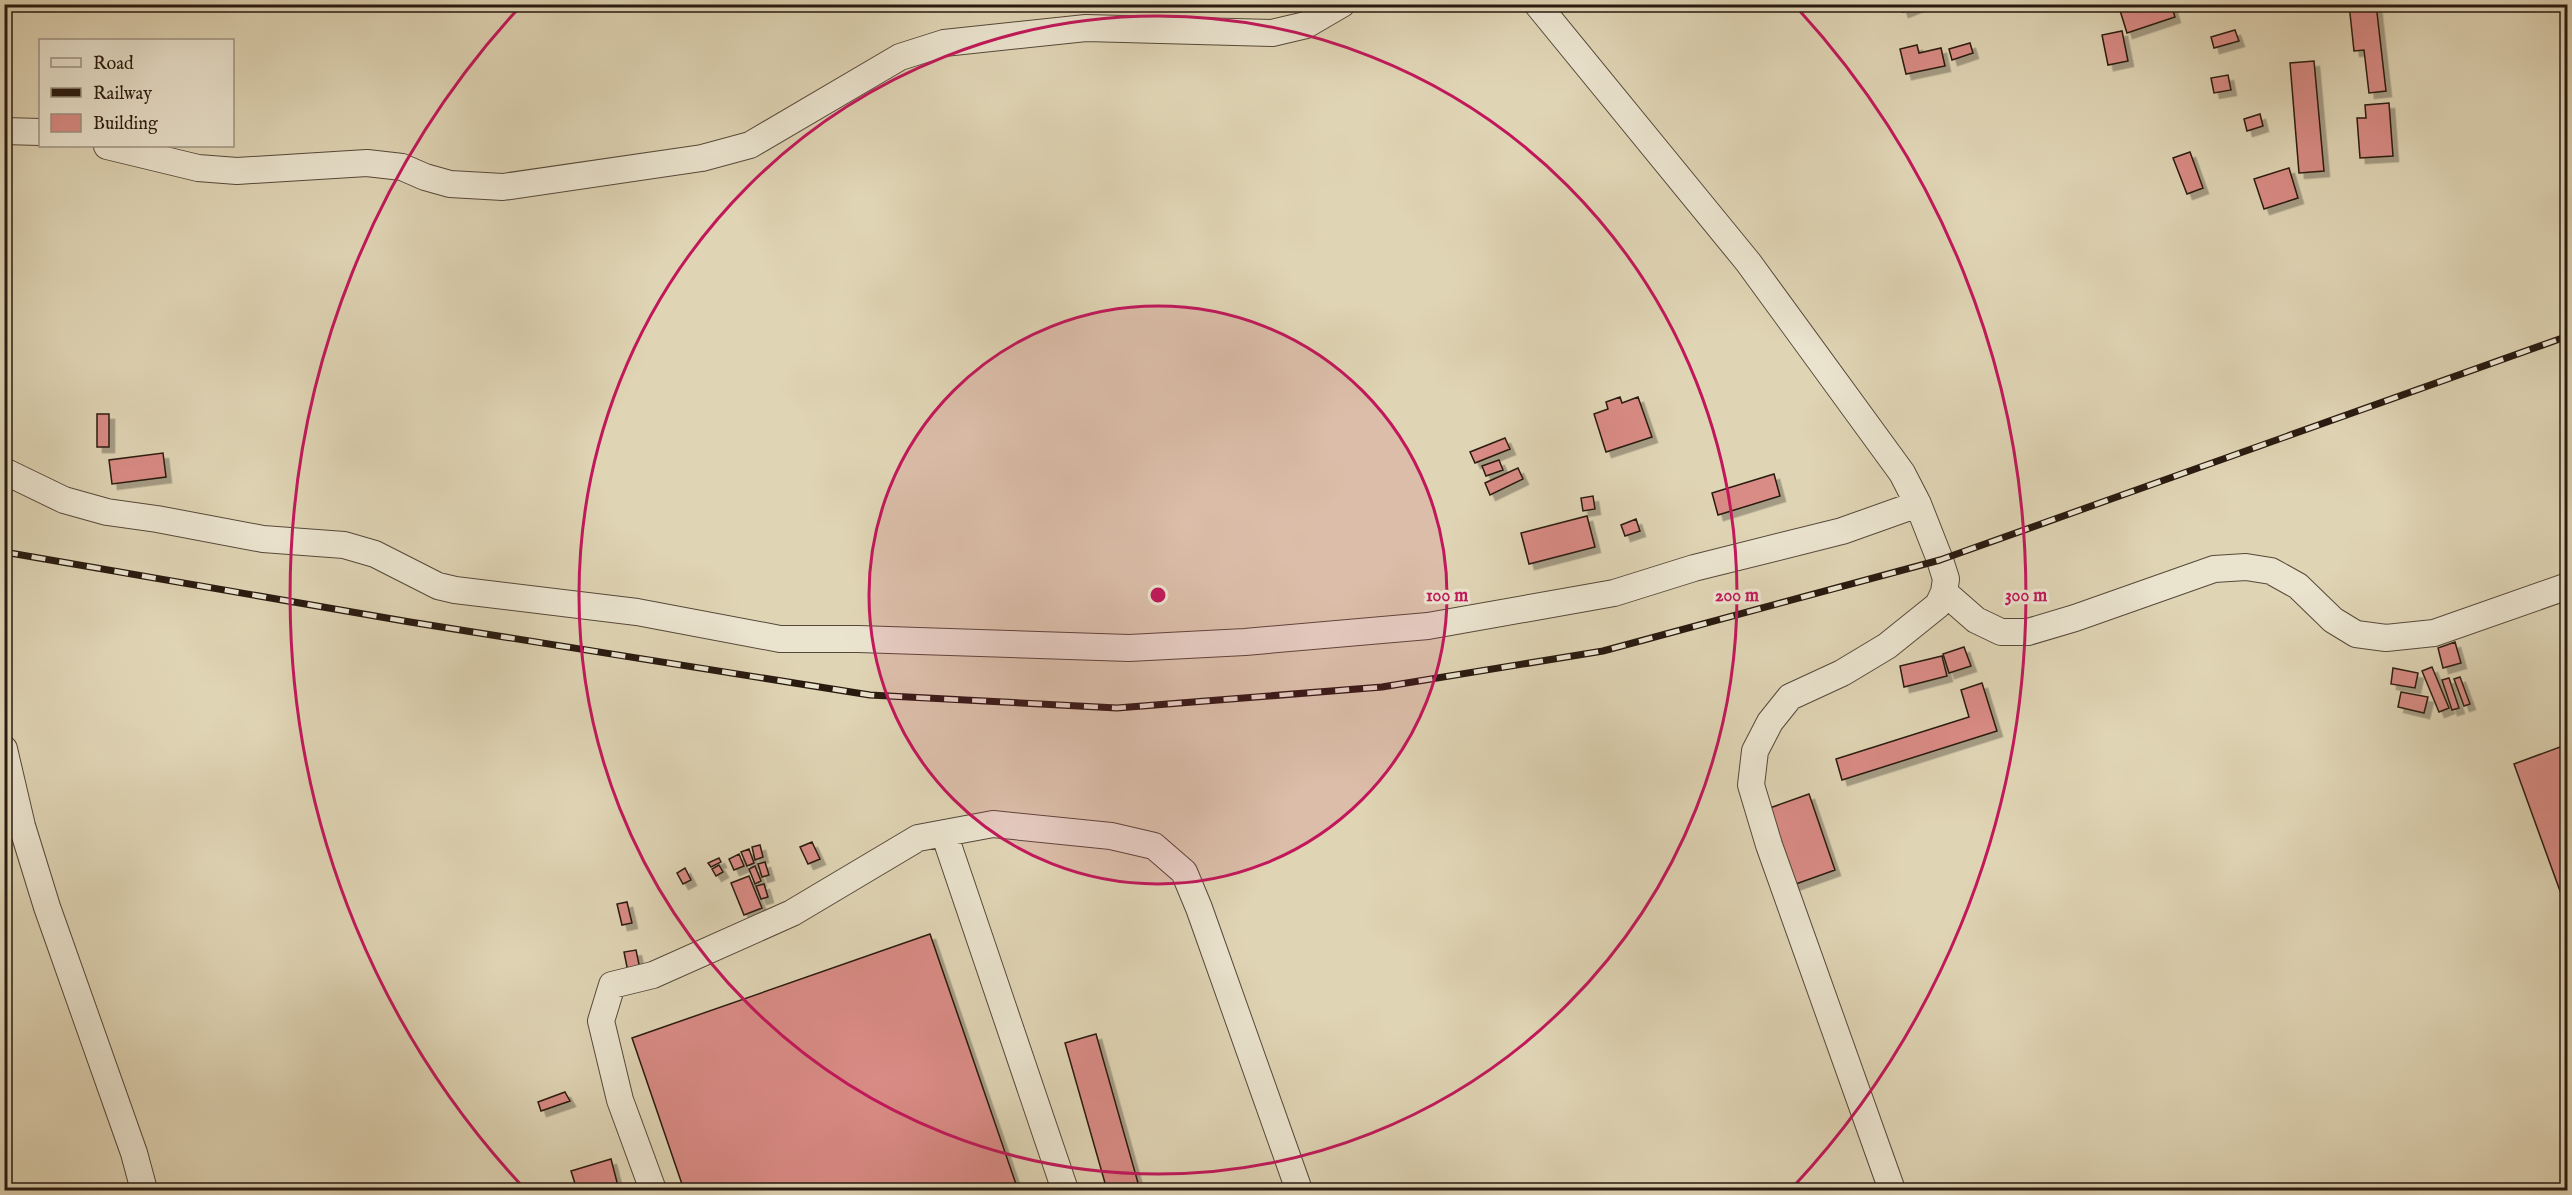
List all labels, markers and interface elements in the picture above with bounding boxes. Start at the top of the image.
legend [39,39,234,147]
text: Road [93,53,134,76]
text: Railway [93,83,152,106]
text: Building [93,113,158,136]
centre of rings [1148,585,1168,605]
text: 100 m [1426,585,1468,608]
text: 200 m [1715,585,1759,608]
text: 300 m [2005,585,2047,608]

